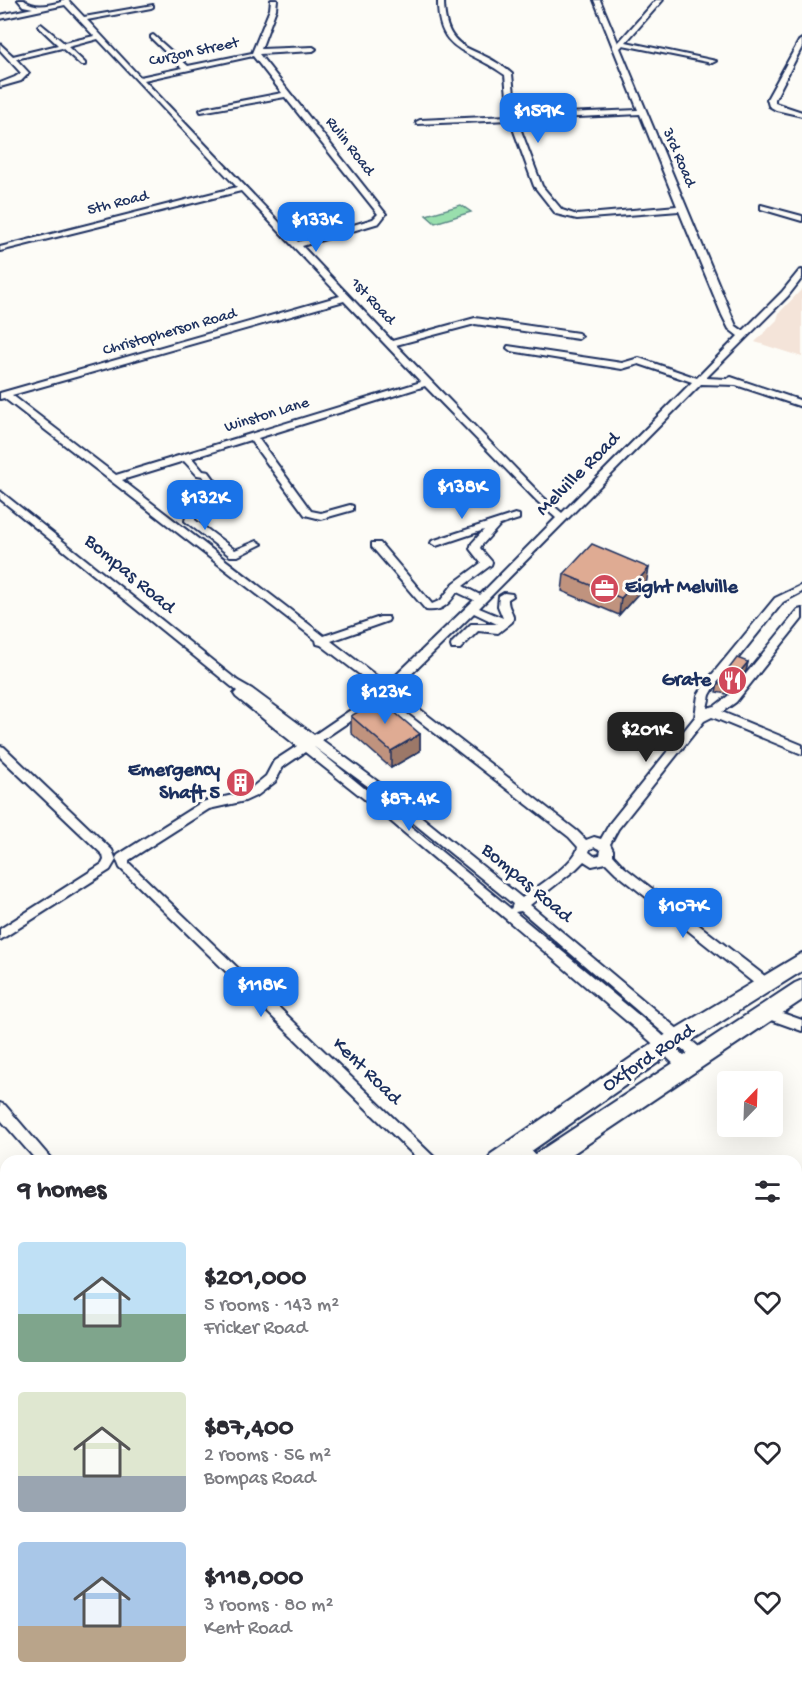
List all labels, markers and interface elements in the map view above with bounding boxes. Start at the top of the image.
street label: Curzon Street [147,34,242,72]
pin: $159K [496,93,580,144]
text: $159K [514,101,562,124]
street label: Rulin Road [320,114,379,181]
street label: 3rd Road [657,125,700,192]
street label: 5th Road [85,187,152,221]
pin: $133K [274,202,358,253]
text: $133K [292,210,340,233]
street label: 1st Road [345,274,400,331]
street label: Christopherson Road [101,304,241,361]
street label: Winston Lane [222,394,312,438]
street label: Melville Road [532,427,627,522]
pin: $138K [420,469,504,520]
text: $138K [437,477,487,500]
pin: $132K [163,480,247,531]
text: $132K [181,488,229,511]
street label: Bompas Road [78,530,181,621]
office icon: Eight Melville [588,572,620,604]
place label: Eight Melville [625,577,738,600]
restaurant icon: Grate [716,665,748,697]
place label: Grate [662,670,712,693]
pin: $123K [343,674,427,725]
text: $123K [361,682,409,705]
pin: $201K [604,712,688,763]
text: $201K [621,720,671,743]
place label: Emergency Shaft 5 [128,760,220,806]
building icon: Emergency Shaft 5 [225,766,257,798]
pin: $87.4K [360,781,458,832]
text: $87.4K [380,789,438,812]
street label: Bompas Road [475,839,578,930]
pin: $107K [641,888,725,939]
text: $107K [658,896,708,919]
pin: $118K [219,967,303,1018]
text: $118K [237,975,285,998]
street label: Oxford Road [599,1018,701,1098]
street label: Kent Road [327,1033,407,1112]
north arrow [717,1071,783,1137]
map controls [717,1071,783,1137]
icon: filters [751,1175,784,1208]
text: 9 homes [18,1176,106,1207]
text: $201,000 [204,1264,306,1295]
icon: home [66,1266,138,1338]
icon: heart [751,1286,784,1319]
text: 5 rooms · 143 m² [204,1295,339,1318]
text: Fricker Road [204,1318,307,1341]
text: $87,400 [204,1414,293,1445]
icon: home [66,1416,138,1488]
icon: heart [751,1436,784,1469]
text: 2 rooms · 56 m² [204,1445,331,1468]
text: Bompas Road [204,1468,316,1491]
text: $118,000 [204,1564,303,1595]
icon: home [66,1566,138,1638]
icon: heart [751,1586,784,1619]
text: 3 rooms · 80 m² [204,1595,333,1618]
text: Kent Road [204,1618,291,1641]

